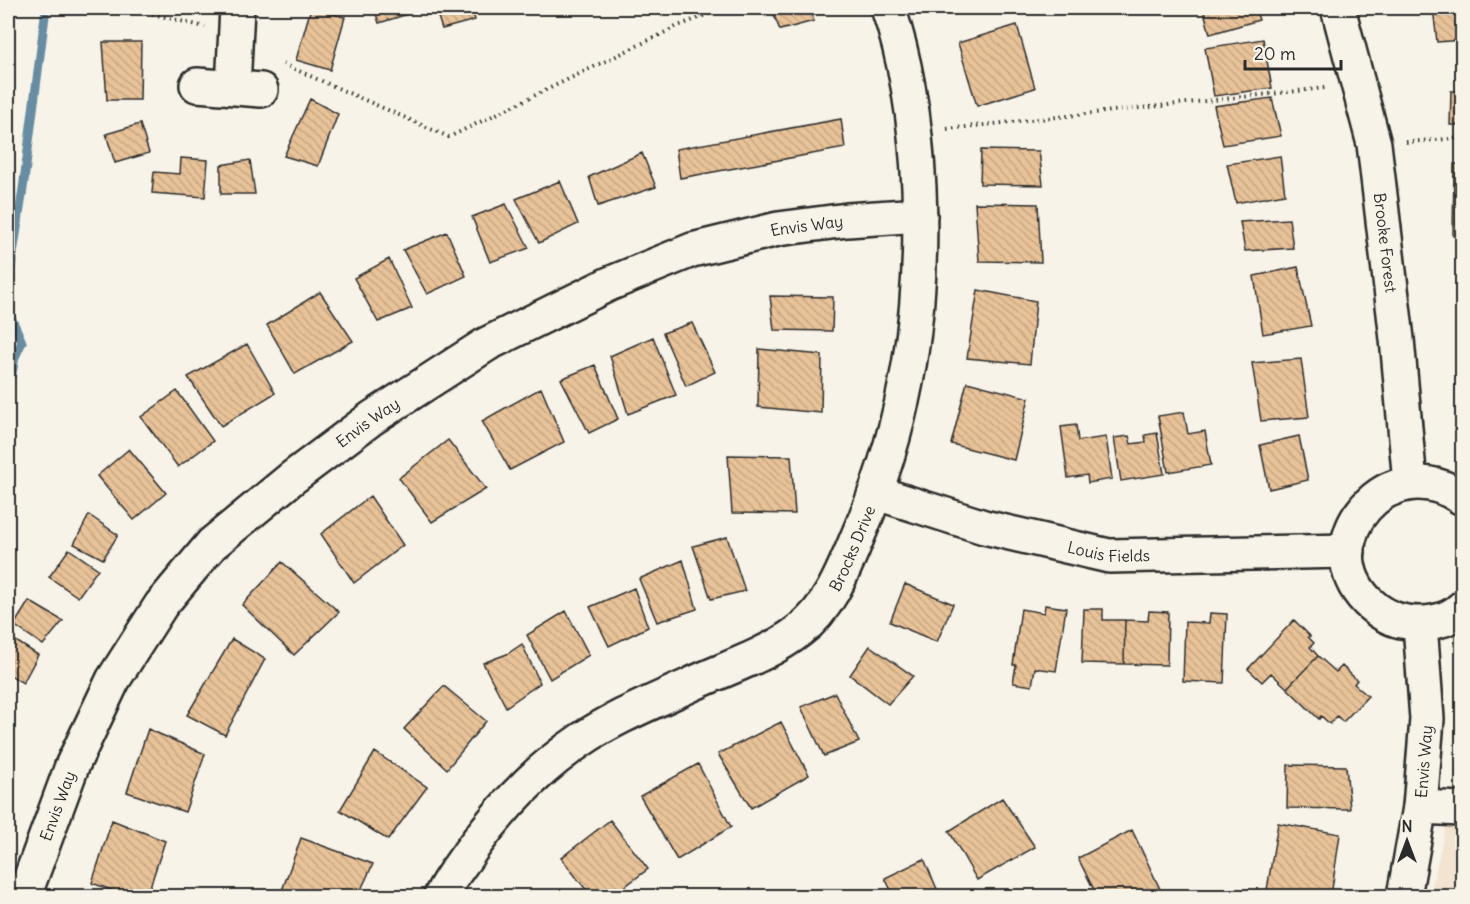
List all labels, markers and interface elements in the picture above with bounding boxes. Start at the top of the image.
scale bar [1245,33,1341,71]
text: 20 m [1254,42,1296,65]
street label: Brooke Forest [1370,192,1401,294]
street label: Envis Way [768,211,844,241]
street label: Envis Way [332,393,403,452]
street label: Brocks Drive [825,503,879,595]
street label: Louis Fields [1066,537,1150,566]
street label: Envis Way [1411,724,1436,799]
street label: Envis Way [35,768,79,844]
north arrow [1377,811,1437,871]
text: N [1401,816,1413,836]

